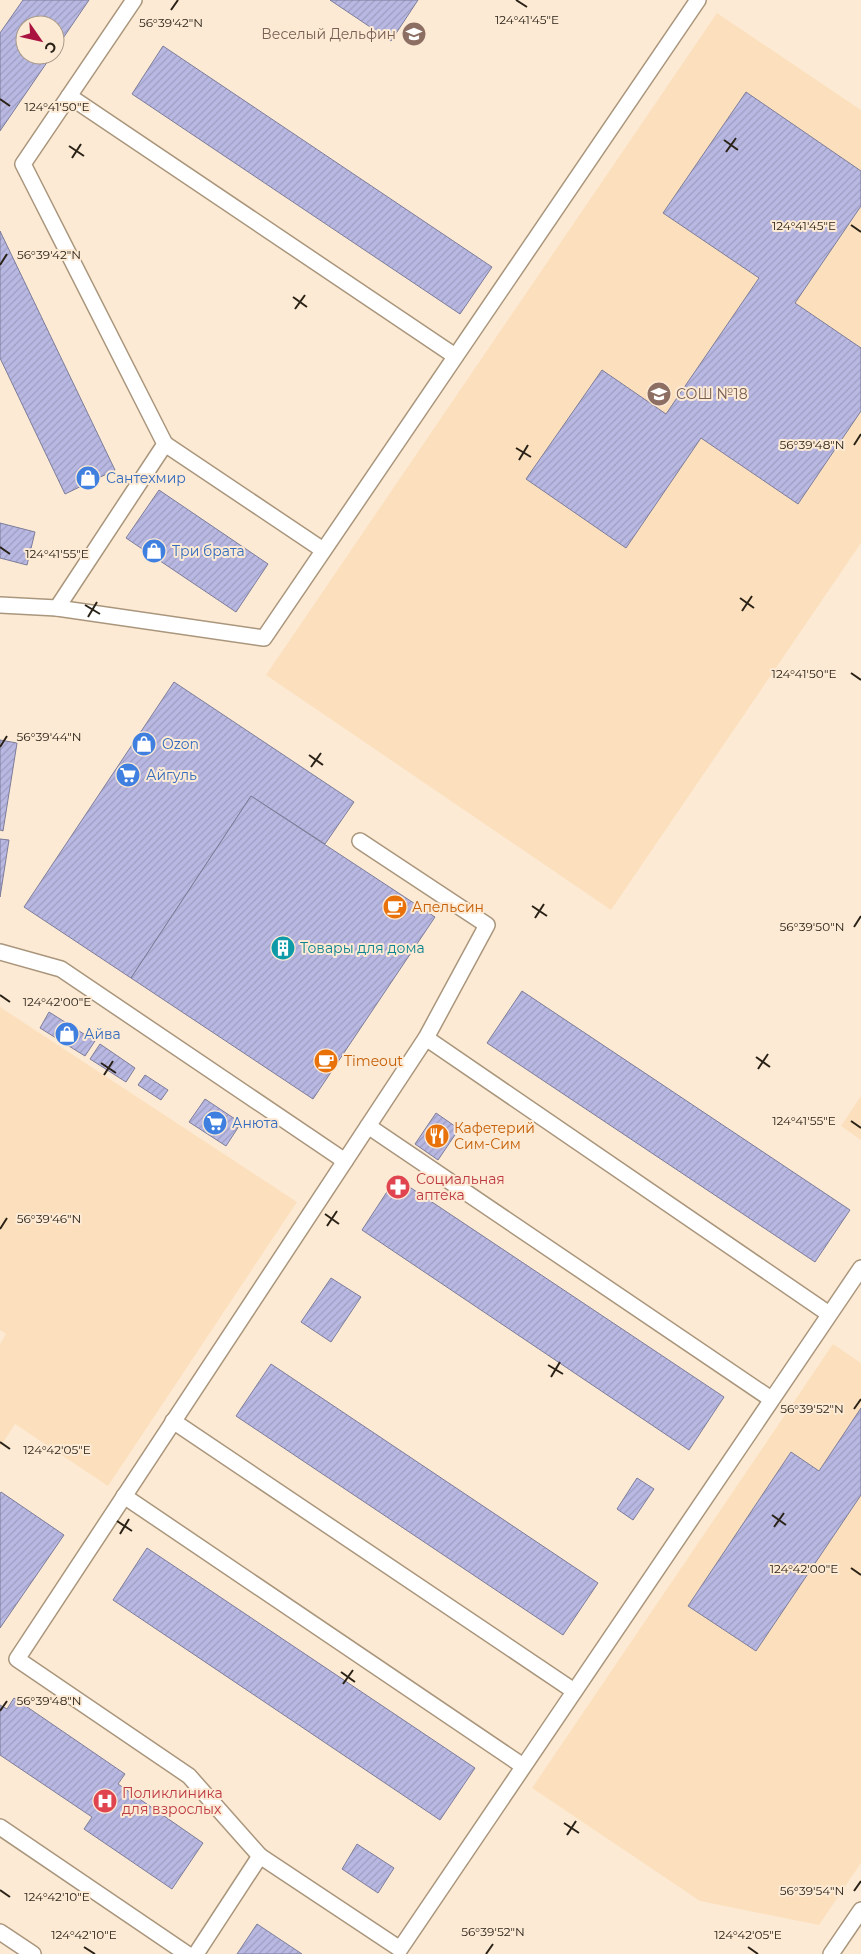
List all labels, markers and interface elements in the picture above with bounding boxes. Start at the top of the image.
text: 124°41'45"E [495,12,559,27]
north arrow [15,15,65,65]
text: 56°39'42"N [139,15,203,30]
school or university icon: Веселый Дельфин [401,21,427,47]
place label: Веселый Дельфин [261,25,396,43]
text: С [40,38,61,57]
text: 124°41'50"E [25,99,89,114]
text: 124°41'45"E [772,218,836,233]
text: 56°39'42"N [17,247,81,262]
school or university icon: СОШ №18 [646,381,672,407]
place label: СОШ №18 [676,385,748,403]
text: 56°39'48"N [779,437,845,452]
shop icon: Сантехмир [75,465,101,491]
place label: Сантехмир [106,469,186,487]
shop icon: Три брата [141,538,167,564]
place label: Три брата [172,542,245,560]
text: 124°41'55"E [25,546,89,561]
text: 124°41'50"E [772,666,836,681]
text: 56°39'44"N [17,729,81,744]
shop icon: Ozon [131,731,157,757]
place label: Ozon [162,735,199,753]
supermarket icon: Айгуль [115,762,141,788]
place label: Айгуль [146,766,197,784]
cafe icon: Апельсин [382,894,408,920]
place label: Апельсин [412,898,484,916]
text: 56°39'50"N [780,919,844,934]
building icon: Товары для дома [270,935,296,961]
place label: Товары для дома [300,939,425,957]
text: 124°42'00"E [23,994,91,1009]
shop icon: Айва [54,1021,80,1047]
place label: Айва [84,1025,121,1043]
cafe icon: Timeout [313,1048,339,1074]
place label: Timeout [344,1052,403,1070]
supermarket icon: Анюта [202,1110,228,1136]
text: 124°41'55"E [772,1113,836,1128]
place label: Анюта [232,1114,278,1132]
place label: Кафетерий Сим-Сим [454,1119,535,1153]
restaurant icon: Кафетерий Сим-Сим [424,1123,450,1149]
place label: Социальная аптека [416,1170,505,1204]
pharmacy icon: Социальная аптека [385,1174,411,1200]
text: 56°39'46"N [17,1211,81,1226]
text: 56°39'52"N [780,1401,844,1416]
text: 124°42'05"E [23,1442,91,1457]
text: 124°42'00"E [770,1561,838,1576]
text: 56°39'48"N [16,1693,82,1708]
place label: Поликлиника для взрослых [122,1784,223,1818]
hospital icon: Поликлиника для взрослых [92,1788,118,1814]
text: 56°39'54"N [780,1883,844,1898]
text: 124°42'10"E [24,1889,90,1904]
text: 56°39'52"N [461,1924,525,1939]
text: 124°42'10"E [51,1927,117,1942]
text: 124°42'05"E [714,1927,782,1942]

